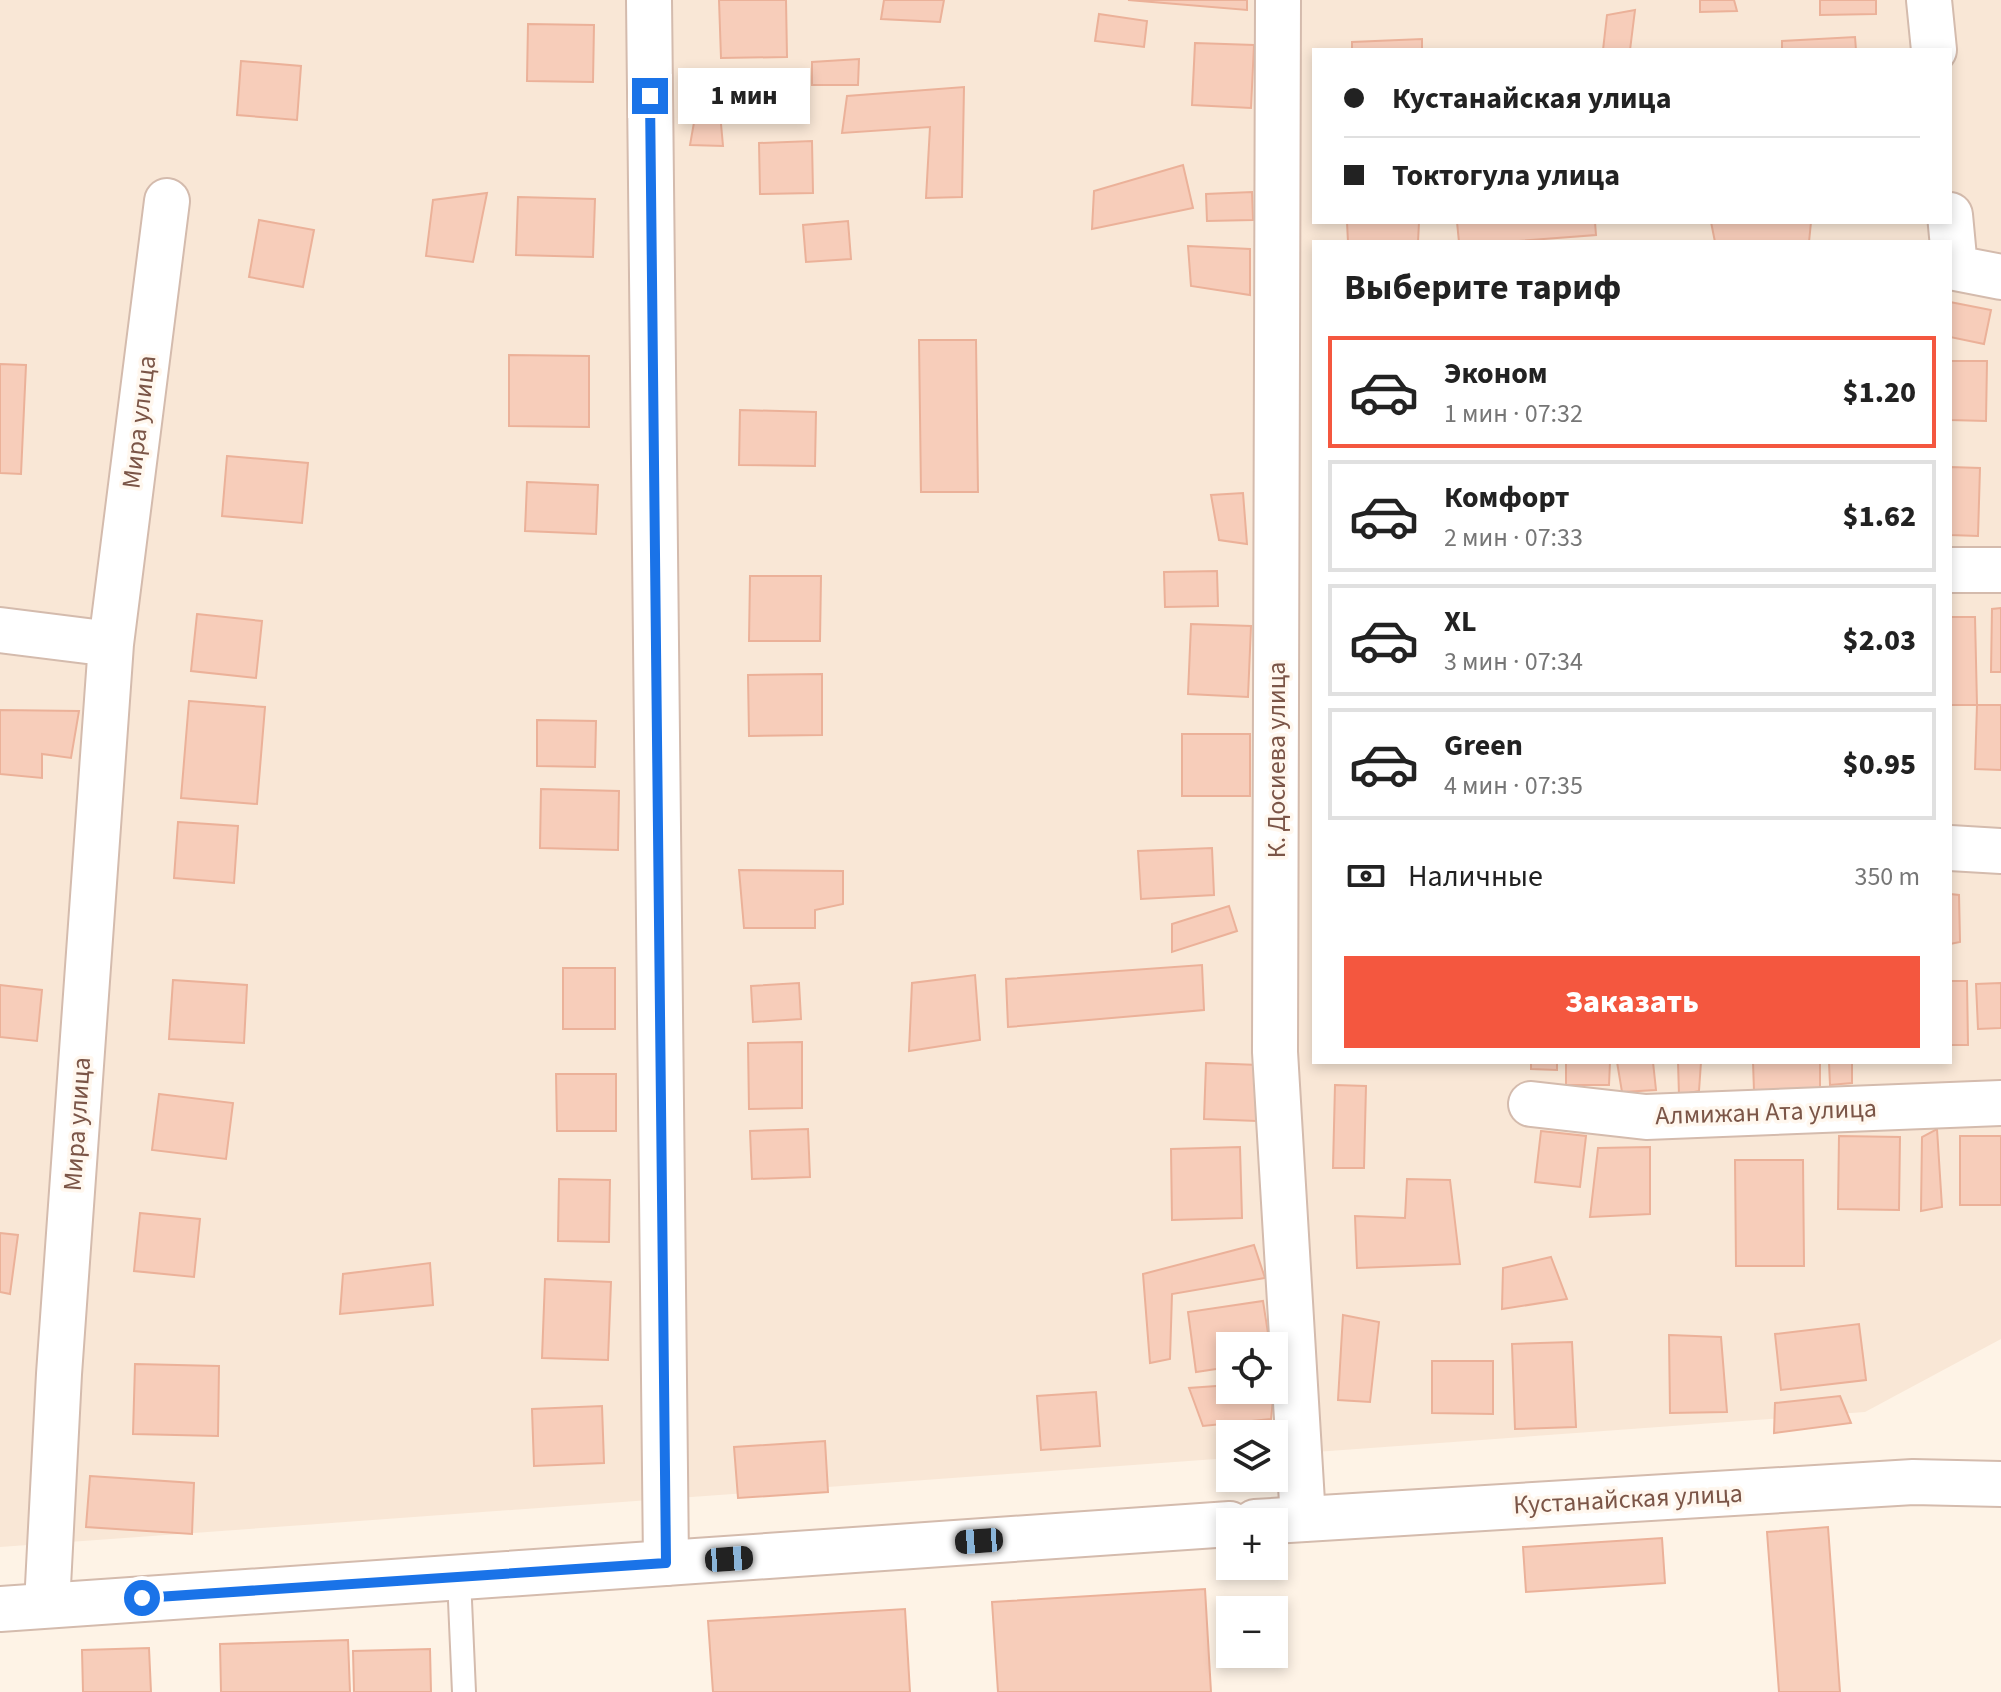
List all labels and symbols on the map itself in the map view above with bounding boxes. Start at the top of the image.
callout: 1 мин [678,68,810,124]
route end [632,78,668,114]
street label: Мира улица [112,353,166,491]
street label: К. Досиева улица [1258,662,1295,858]
street label: Мира улица [54,1056,100,1192]
street label: Алмижан Ата улица [1655,1090,1877,1134]
street label: Кустанайская улица [1512,1475,1744,1523]
car [954,1527,1004,1555]
car [704,1545,754,1573]
route start [124,1580,160,1616]

